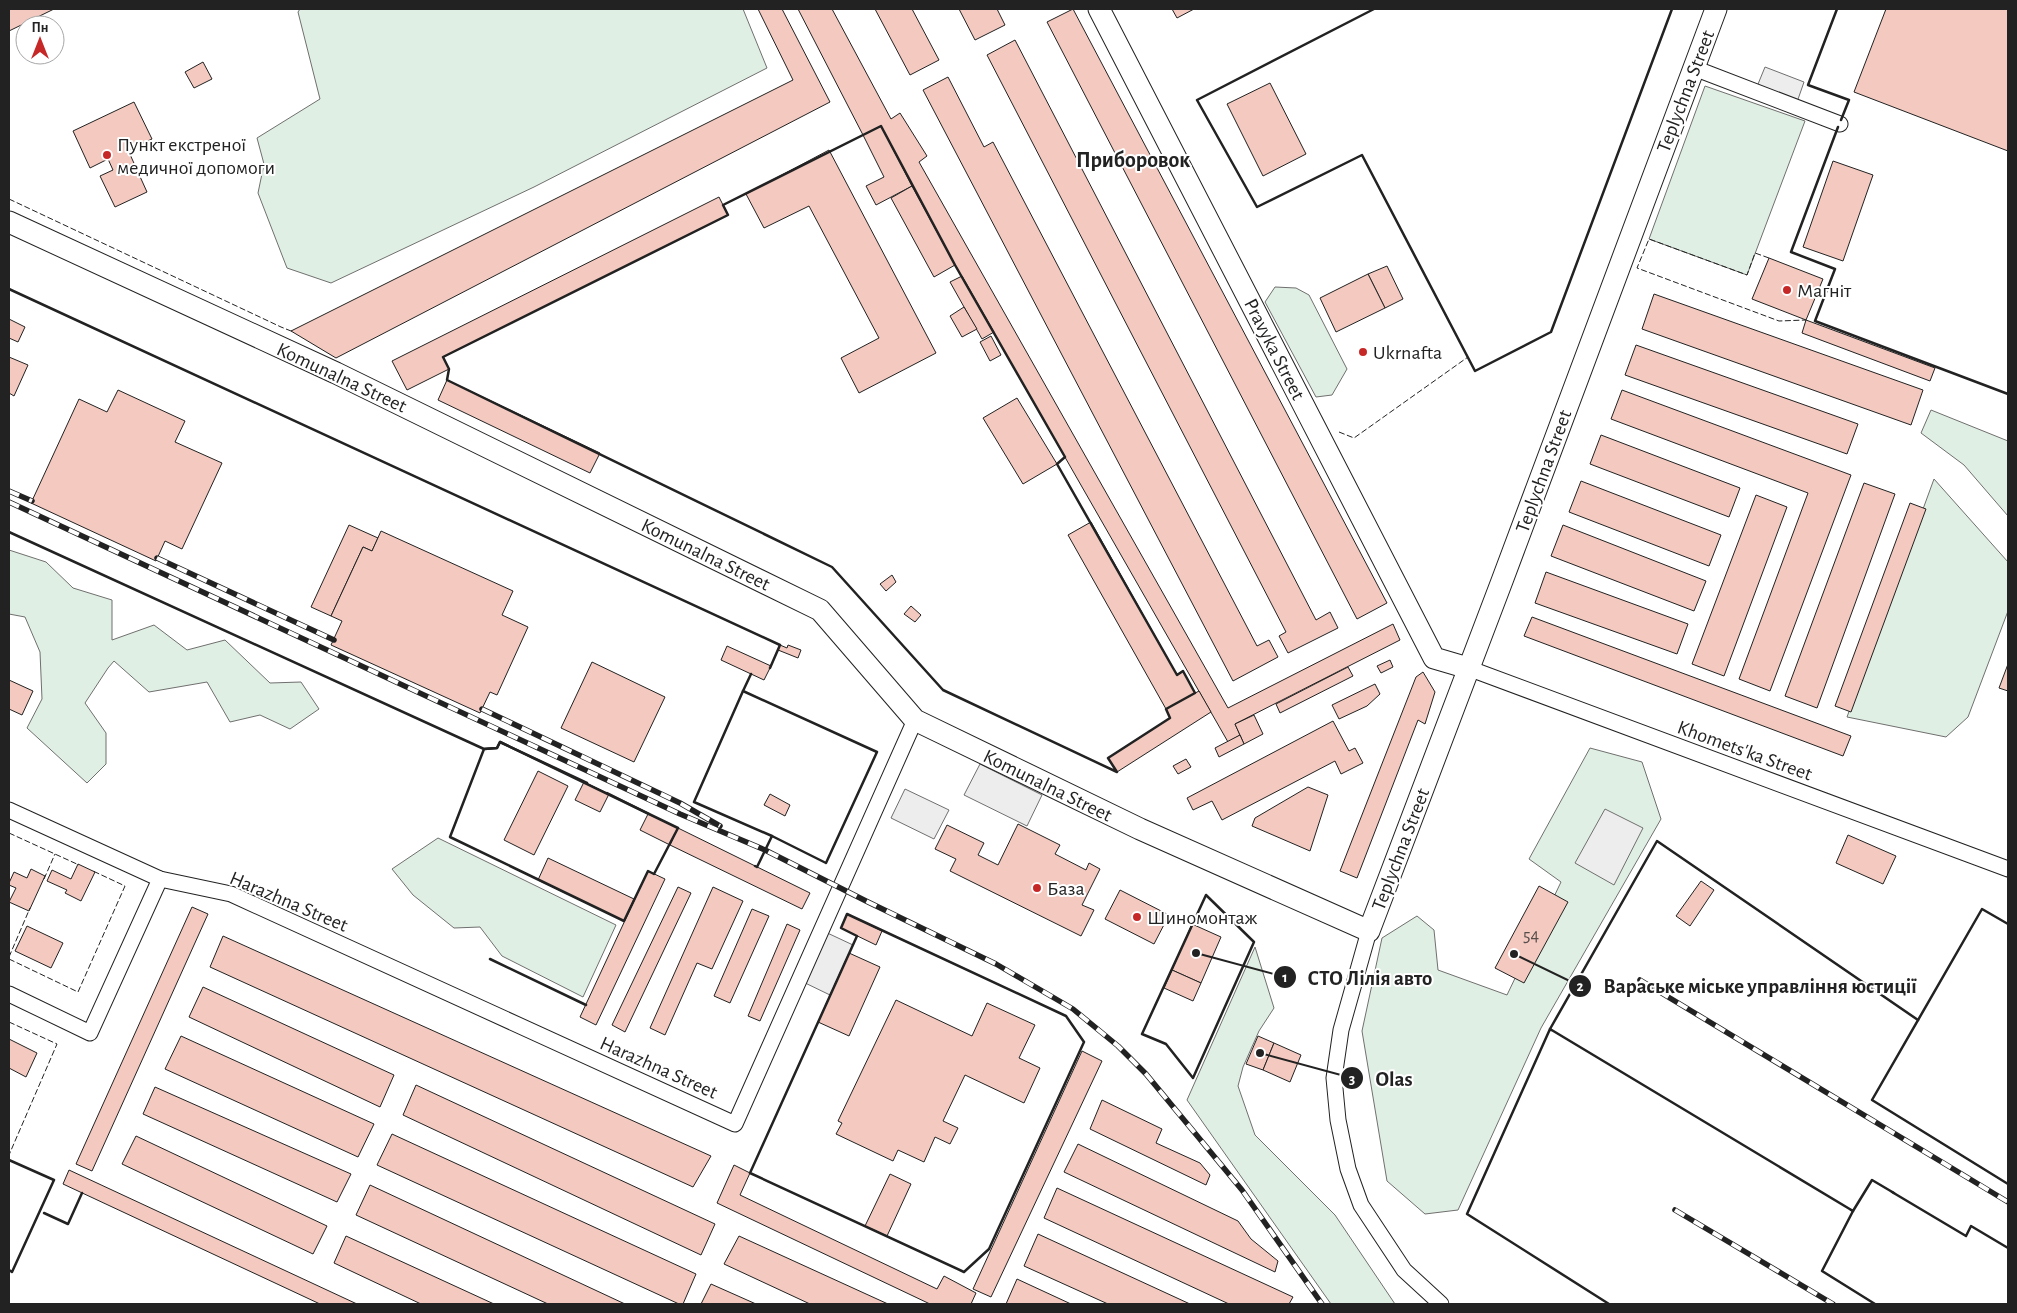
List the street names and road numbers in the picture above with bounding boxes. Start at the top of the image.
street label: Teplychna Street [1653,27,1719,155]
street label: Pravyka Street [1240,296,1308,404]
street label: Komunalna Street [274,339,410,417]
street label: Teplychna Street [1512,407,1576,535]
street label: Komunalna Street [638,515,774,595]
street label: Khomets'ka Street [1675,717,1815,785]
street label: Komunalna Street [980,746,1116,826]
street label: Teplychna Street [1368,785,1434,913]
street label: Harazhna Street [227,868,351,936]
street label: Harazhna Street [597,1033,721,1103]

